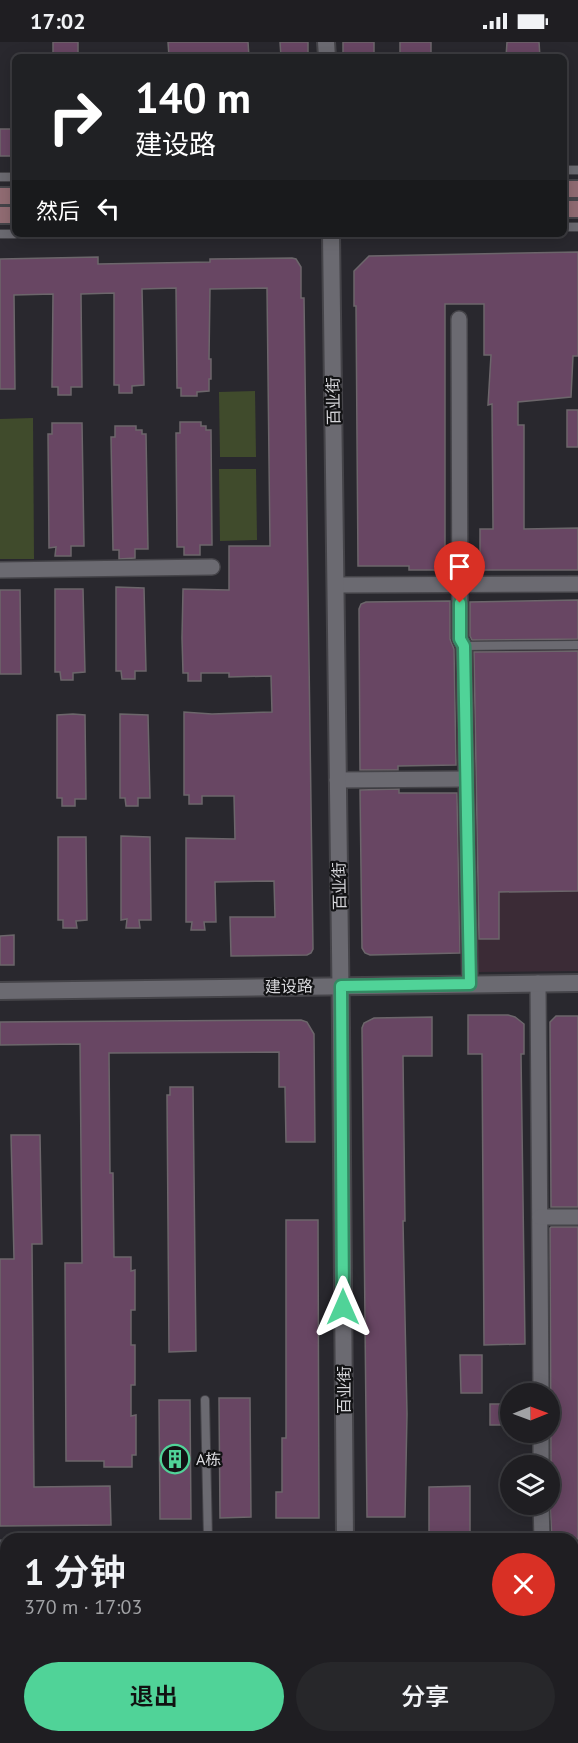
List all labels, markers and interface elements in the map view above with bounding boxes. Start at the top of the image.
text: 17:02 [30,7,86,35]
text: 140 m [135,70,251,125]
icon: right [36,78,114,156]
text: 建设路 [135,127,216,161]
icon: left [92,192,125,225]
text: 然后 [36,197,80,225]
street label: 百业街 [323,377,343,425]
pin [434,541,485,603]
icon: arrive [443,550,476,583]
street label: 百业街 [329,862,349,910]
street label: 建设路 [265,976,313,996]
position arrow [311,1275,375,1339]
street label: 百业街 [334,1366,354,1414]
north arrow [500,1383,560,1443]
map controls [500,1383,560,1515]
building icon: A栋 [159,1443,191,1475]
place label: A栋 [196,1449,221,1469]
button: layers [500,1455,560,1515]
text: 1 分钟 [24,1548,126,1595]
button: close [492,1553,555,1616]
text: 370 m · 17:03 [24,1594,142,1620]
button: 退出 [24,1662,284,1731]
button: 分享 [296,1662,555,1731]

